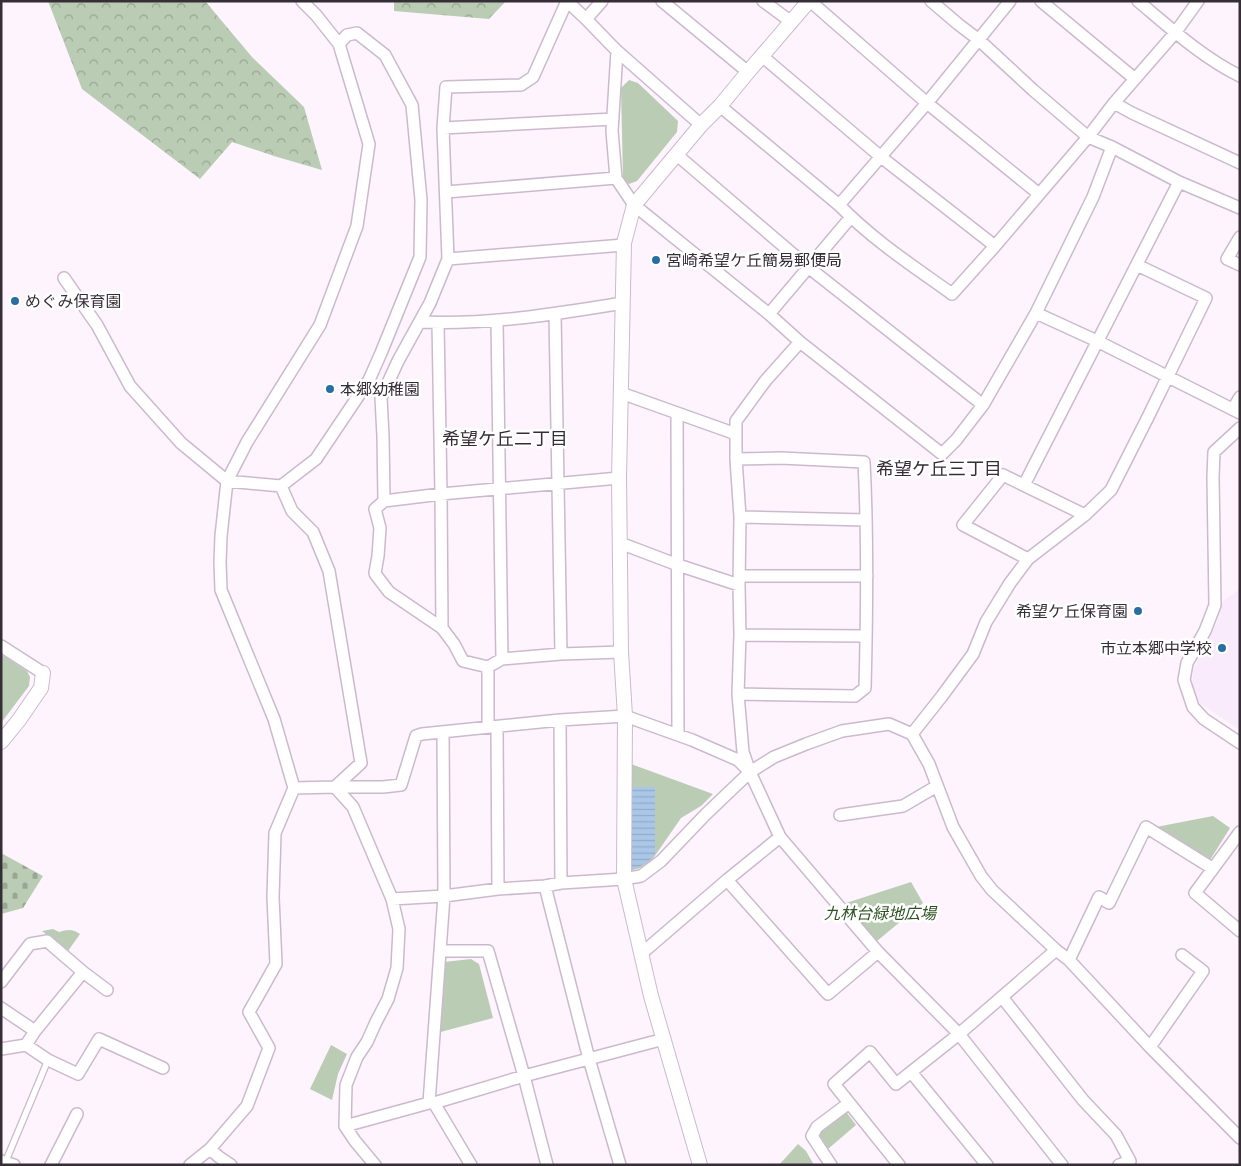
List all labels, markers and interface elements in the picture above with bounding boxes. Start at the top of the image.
place label: 宮崎希望ケ丘簡易郵便局 [666,251,842,270]
marker: 宮崎希望ケ丘簡易郵便局 [650,254,662,266]
place label: めぐみ保育園 [25,292,121,311]
marker: めぐみ保育園 [9,295,21,307]
place label: 本郷幼稚園 [340,380,420,399]
marker: 本郷幼稚園 [324,383,336,395]
district label: 希望ケ丘二丁目 [442,428,568,450]
district label: 希望ケ丘三丁目 [876,458,1002,480]
place label: 希望ケ丘保育園 [1016,602,1128,621]
marker: 希望ケ丘保育園 [1132,605,1144,617]
place label: 市立本郷中学校 [1100,639,1212,658]
marker: 市立本郷中学校 [1216,642,1228,654]
park label: 九林台緑地広場 [824,904,938,923]

